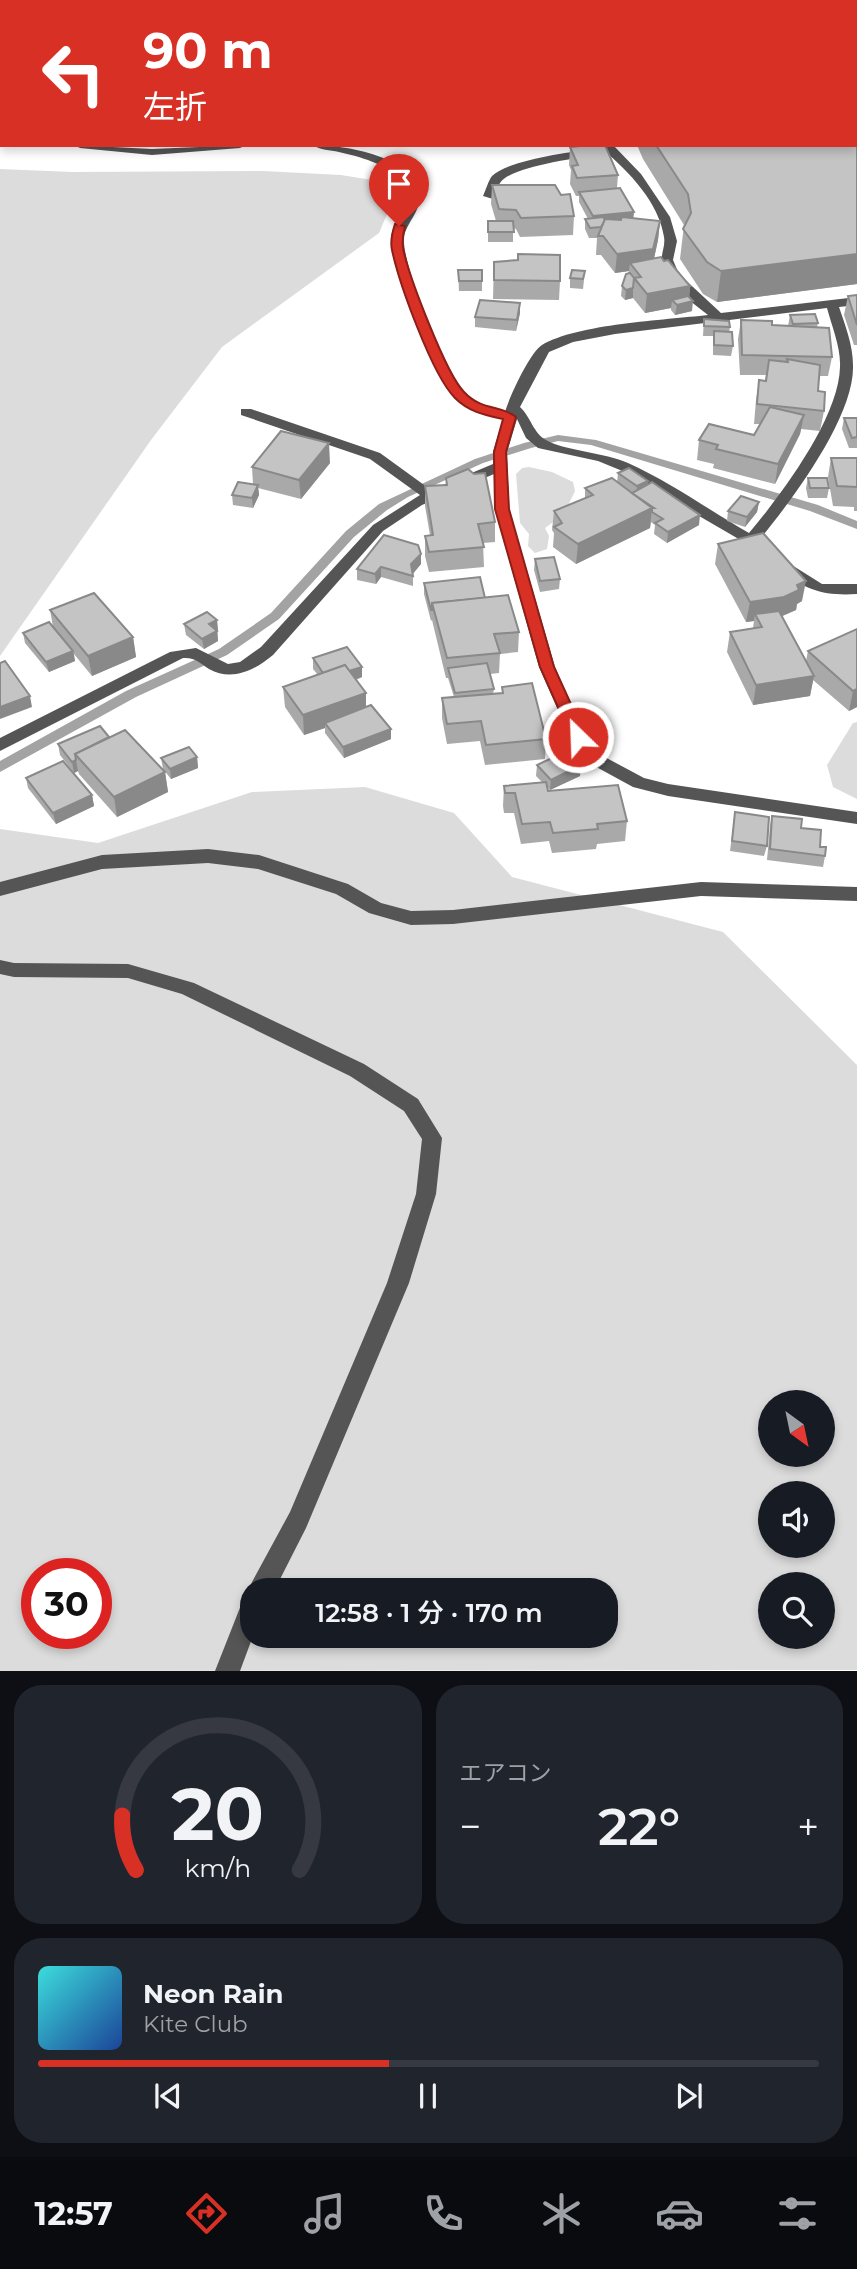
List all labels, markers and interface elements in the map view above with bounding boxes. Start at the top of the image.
text: 90 m [143,21,273,80]
icon: left [28,28,119,119]
text: 左折 [143,87,207,126]
pin [369,154,429,226]
icon: arrive [380,165,418,203]
position arrow [541,700,615,774]
north arrow [758,1390,835,1466]
map controls [758,1390,835,1649]
button: sound [758,1481,835,1558]
speed limit sign: 30 [21,1558,112,1649]
button: search [758,1572,835,1649]
text: 12:58 · 1 分 · 170 m [315,1597,543,1629]
text: エアコン [460,1759,552,1787]
text: 20 [172,1771,264,1859]
text: 22° [598,1795,680,1858]
text: − [460,1803,481,1850]
text: + [797,1803,819,1850]
text: km/h [184,1853,251,1883]
text: Neon Rain [143,1978,284,2010]
text: Kite Club [143,2010,248,2038]
icon: previous [149,2077,187,2115]
icon: pause [409,2077,447,2115]
icon: next [670,2077,708,2115]
icon: directions [182,2189,231,2238]
icon: music [300,2189,349,2238]
icon: phone [419,2189,468,2238]
icon: climate [537,2189,586,2238]
icon: car [655,2189,704,2238]
icon: filters [773,2189,822,2238]
text: 12:57 [35,2194,113,2233]

